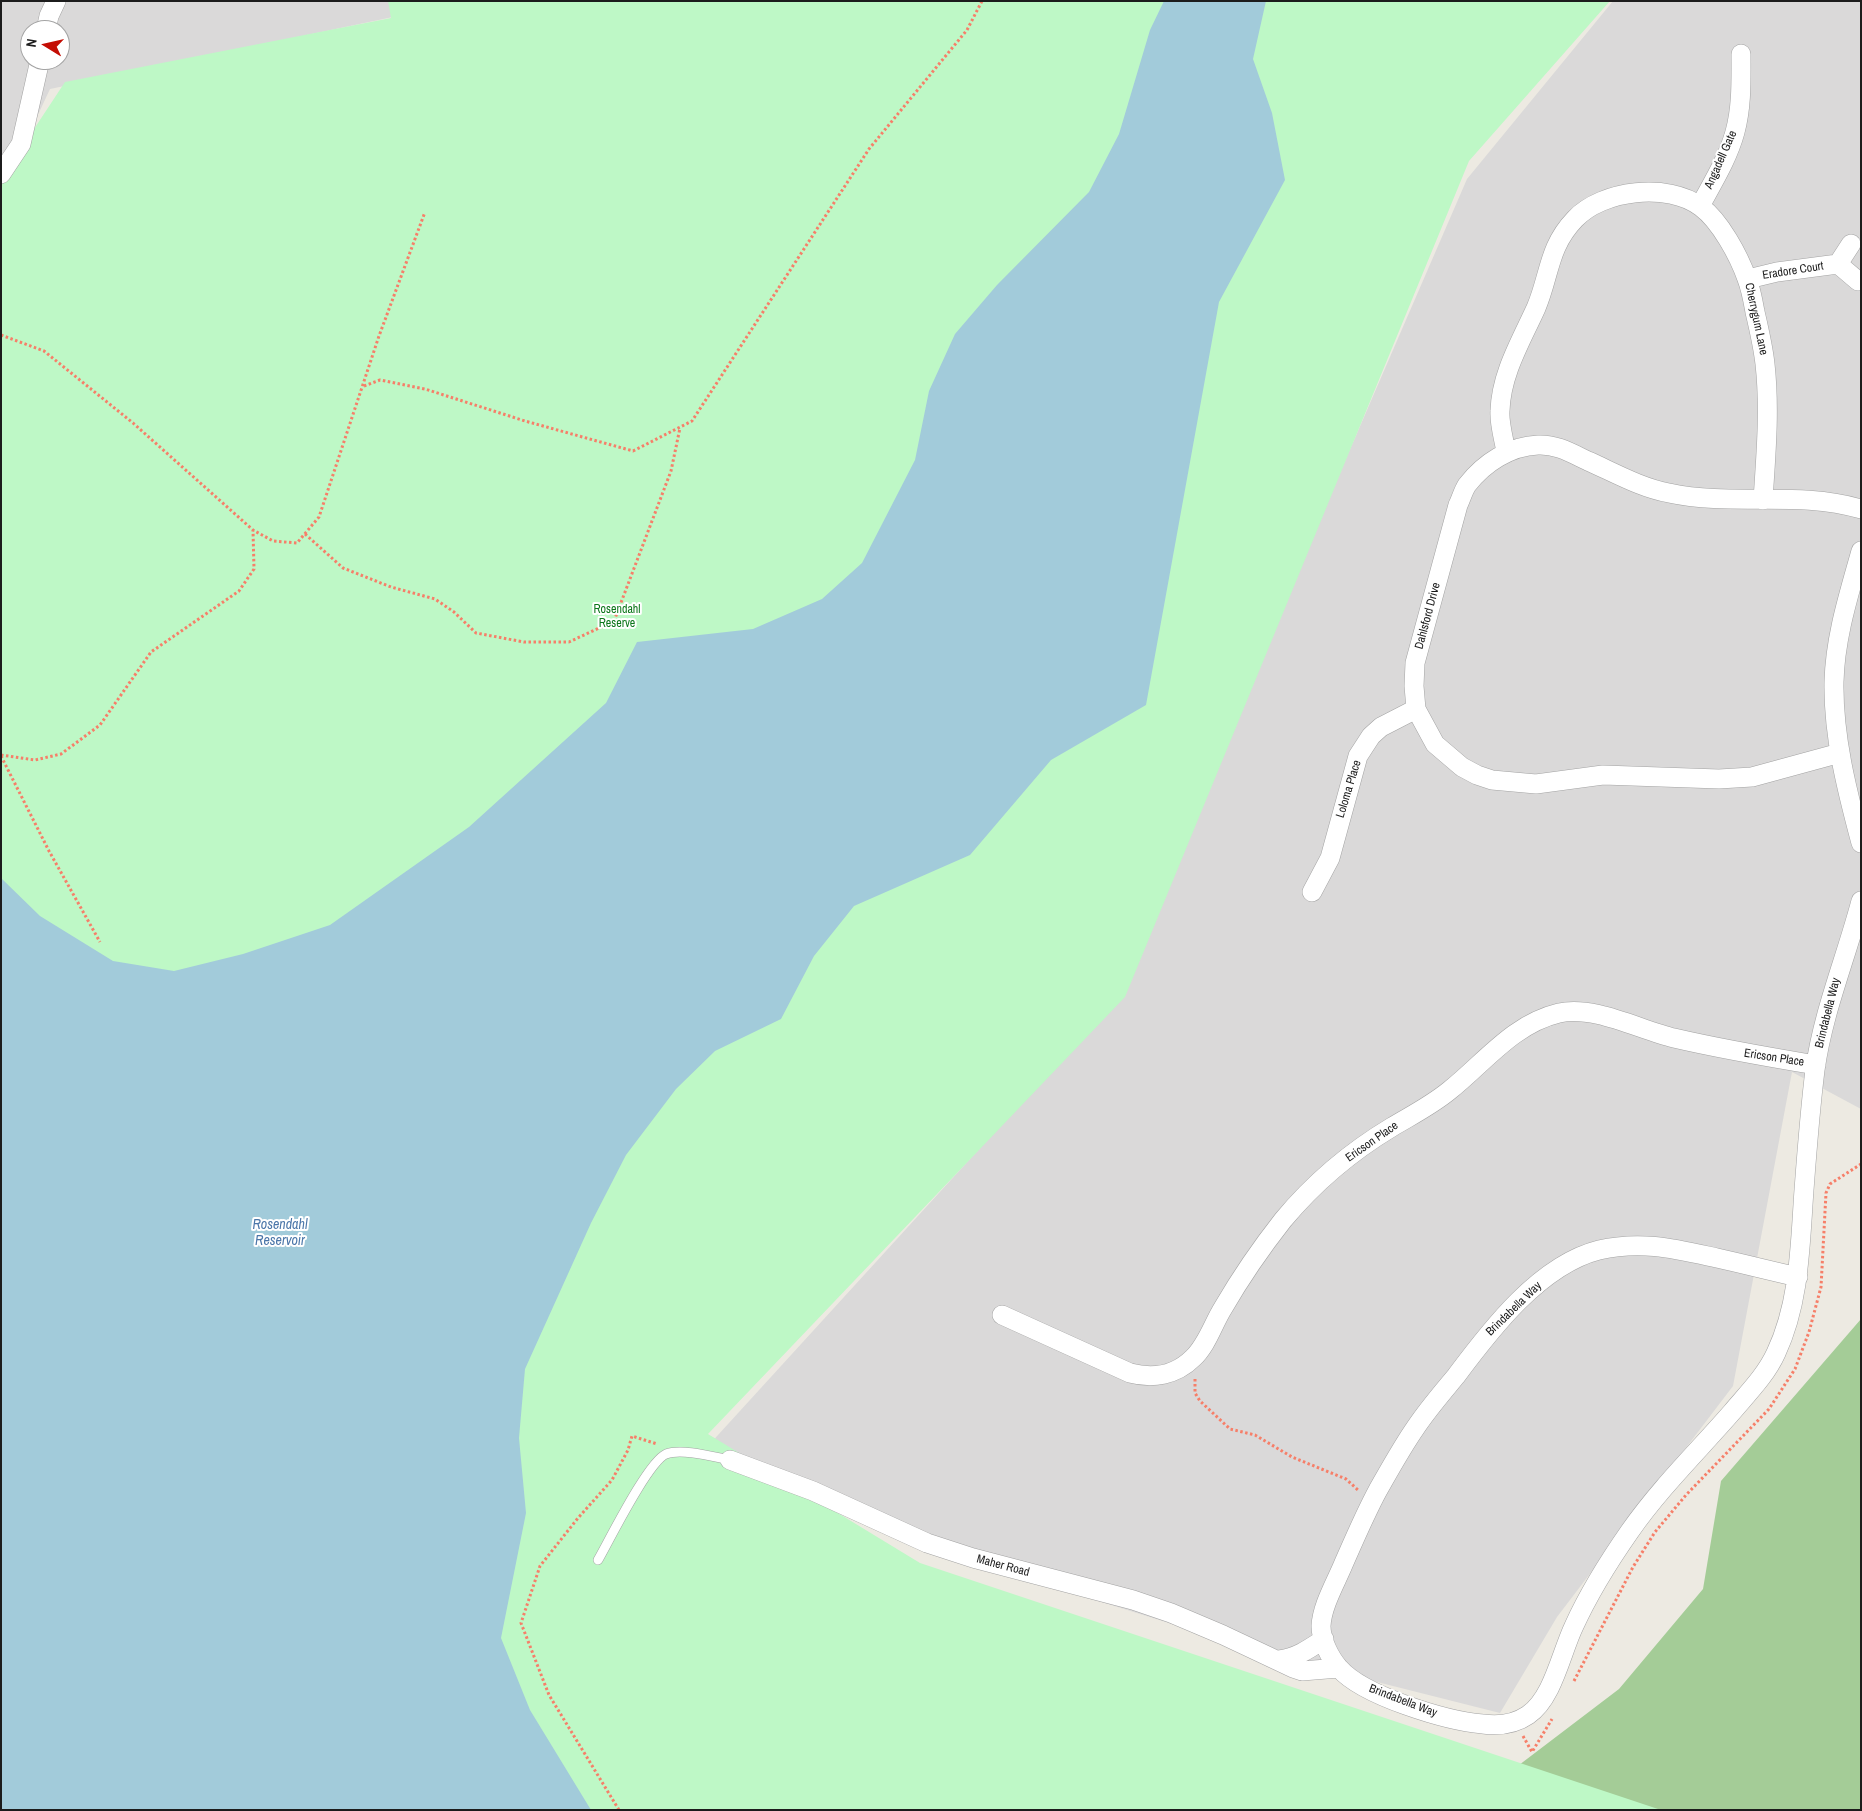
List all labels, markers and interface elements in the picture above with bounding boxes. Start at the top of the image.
north arrow [20,20,70,70]
text: N [22,37,41,48]
street label: Angadell Gate [1702,129,1740,191]
street label: Eradore Court [1761,259,1825,283]
street label: Cherrygum Lane [1741,282,1771,356]
street label: Dahlsford Drive [1412,581,1444,651]
park label: Rosendahl Reserve [593,603,641,631]
street label: Loloma Place [1333,758,1365,820]
street label: Brindabella Way [1812,976,1844,1050]
street label: Ericson Place [1743,1046,1805,1070]
street label: Ericson Place [1343,1119,1401,1165]
water label: Rosendahl Reservoir [253,1217,307,1250]
street label: Brindabella Way [1483,1279,1545,1339]
street label: Maher Road [975,1552,1031,1580]
street label: Brindabella Way [1367,1681,1439,1721]

